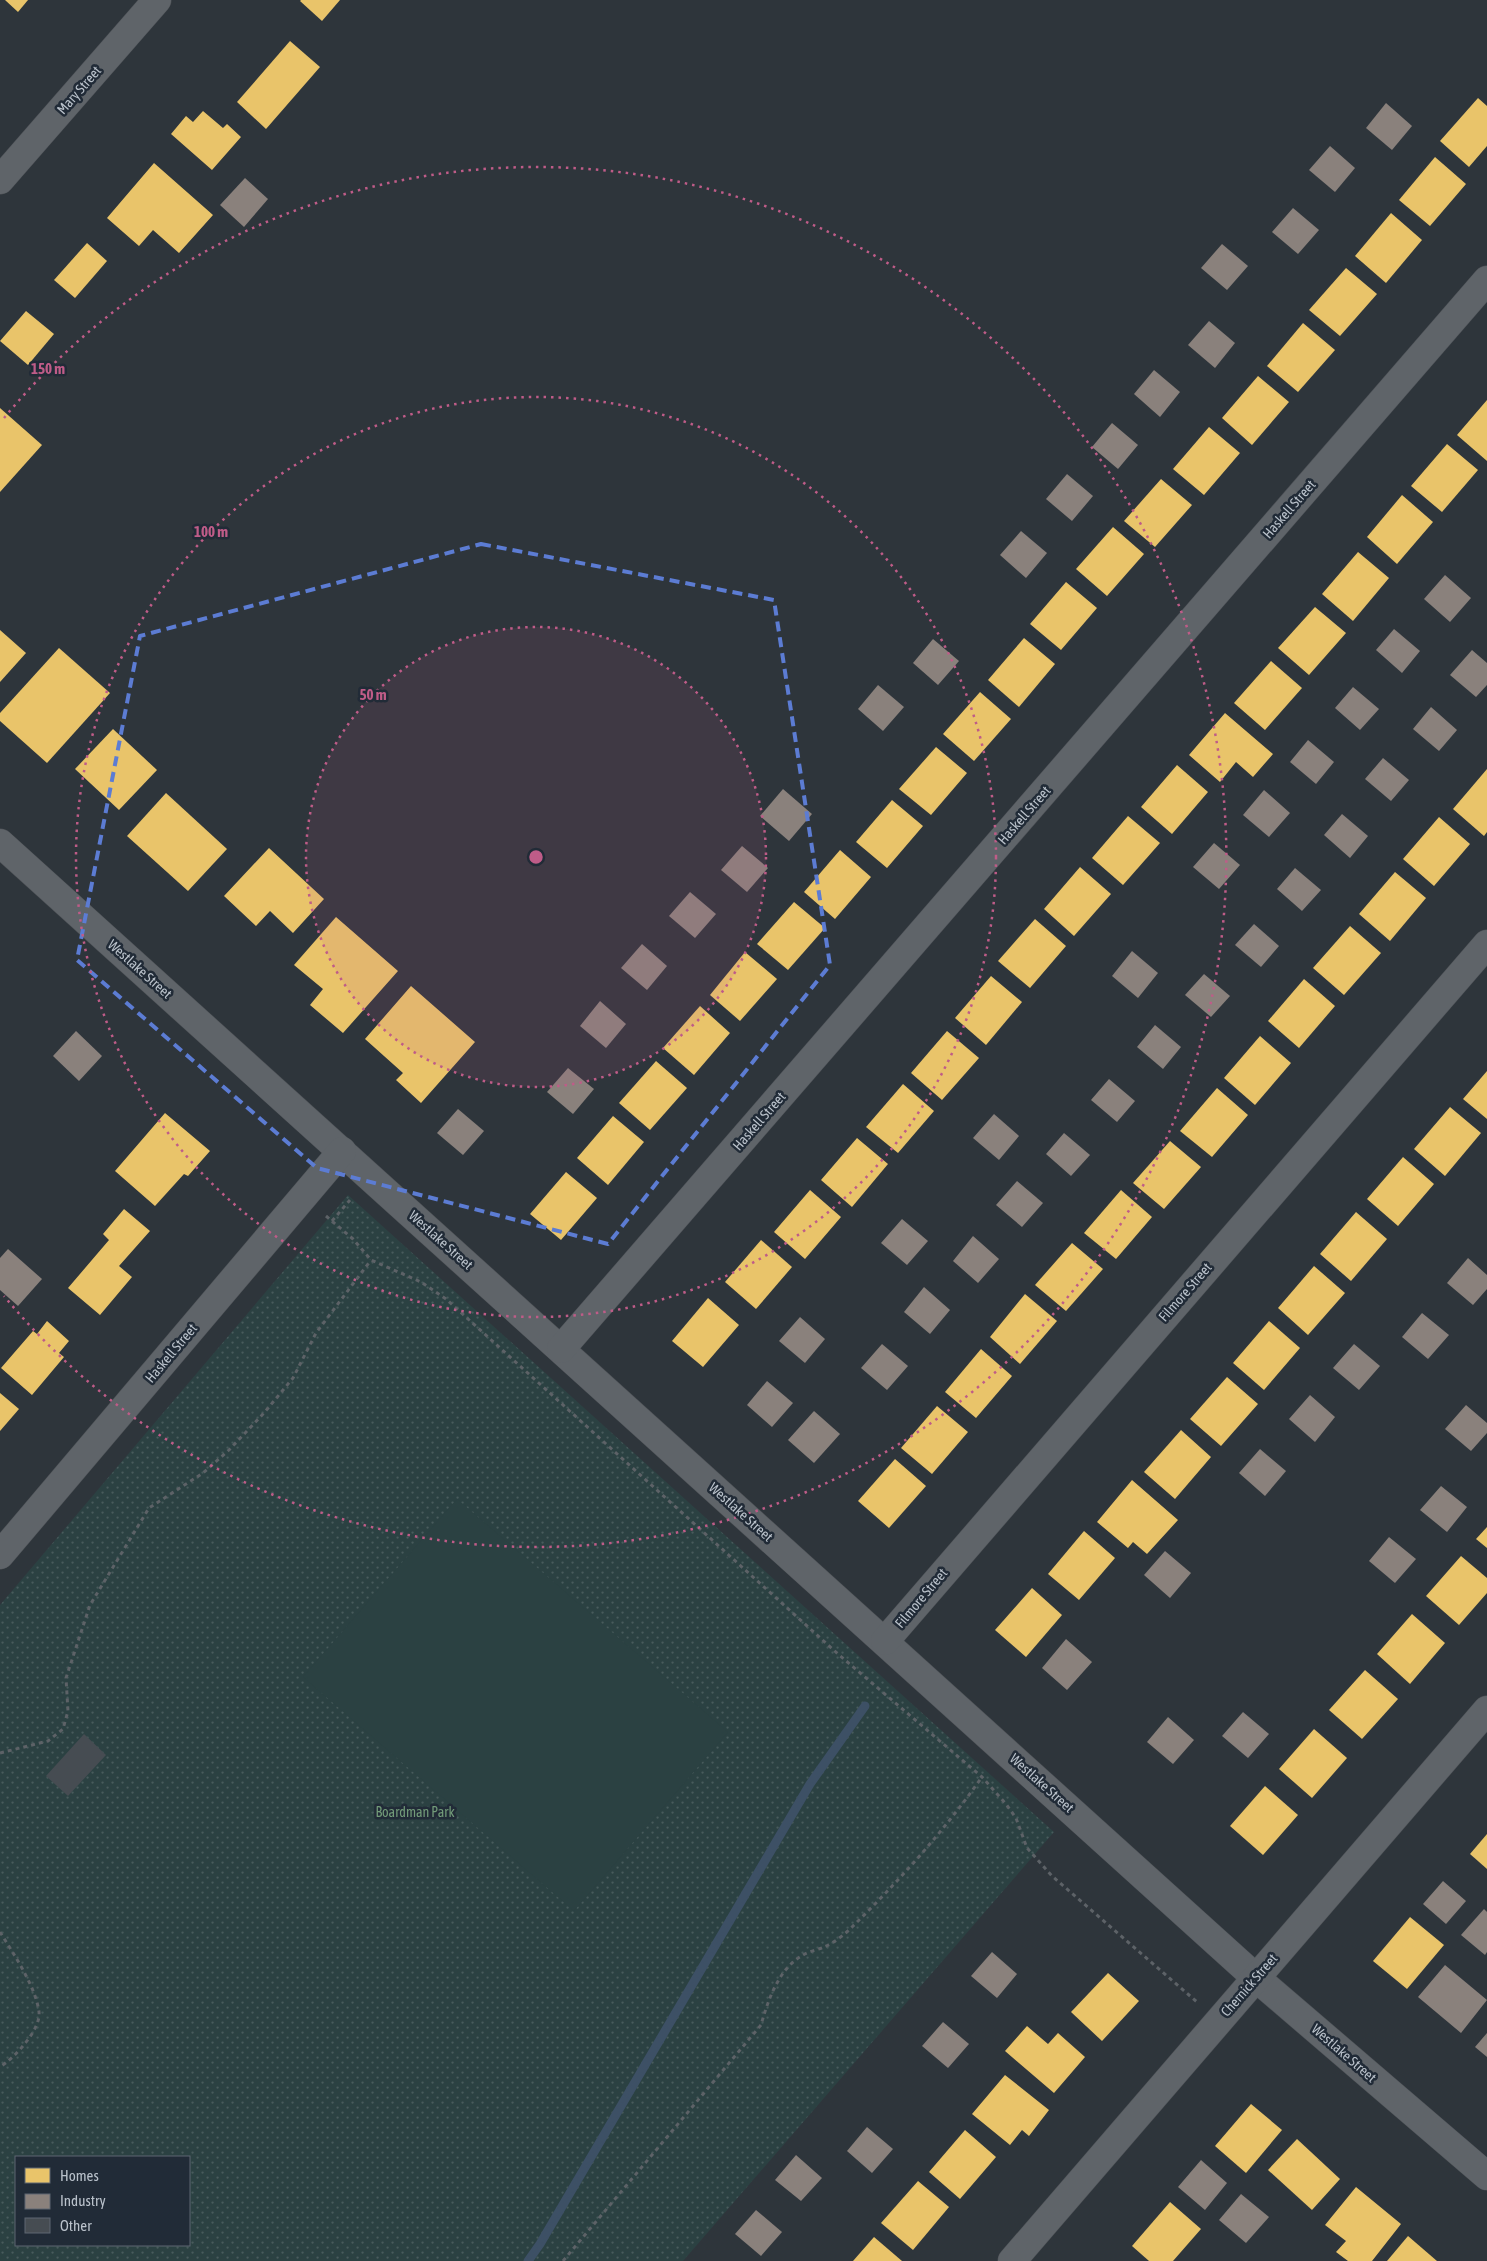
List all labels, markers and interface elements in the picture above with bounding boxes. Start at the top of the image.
street label: Mary Street [54,63,104,117]
text: 150 m [31,360,65,377]
street label: Haskell Street [1259,477,1319,541]
text: 100 m [194,523,228,540]
text: 50 m [360,686,387,703]
street label: Haskell Street [994,783,1054,847]
centre of rings [527,848,545,866]
street label: Westlake Street [105,936,175,1002]
street label: Haskell Street [729,1089,789,1153]
street label: Westlake Street [406,1207,476,1273]
street label: Filmore Street [1155,1259,1215,1325]
street label: Haskell Street [142,1320,200,1386]
street label: Westlake Street [706,1479,776,1545]
street label: Filmore Street [892,1565,950,1631]
street label: Westlake Street [1007,1750,1077,1816]
park label: Boardman Park [375,1804,455,1820]
street label: Chernick Street [1218,1950,1280,2020]
street label: Westlake Street [1309,2021,1379,2085]
legend [15,2156,190,2246]
text: Homes [60,2167,99,2184]
text: Industry [60,2192,106,2209]
text: Other [60,2217,92,2234]

